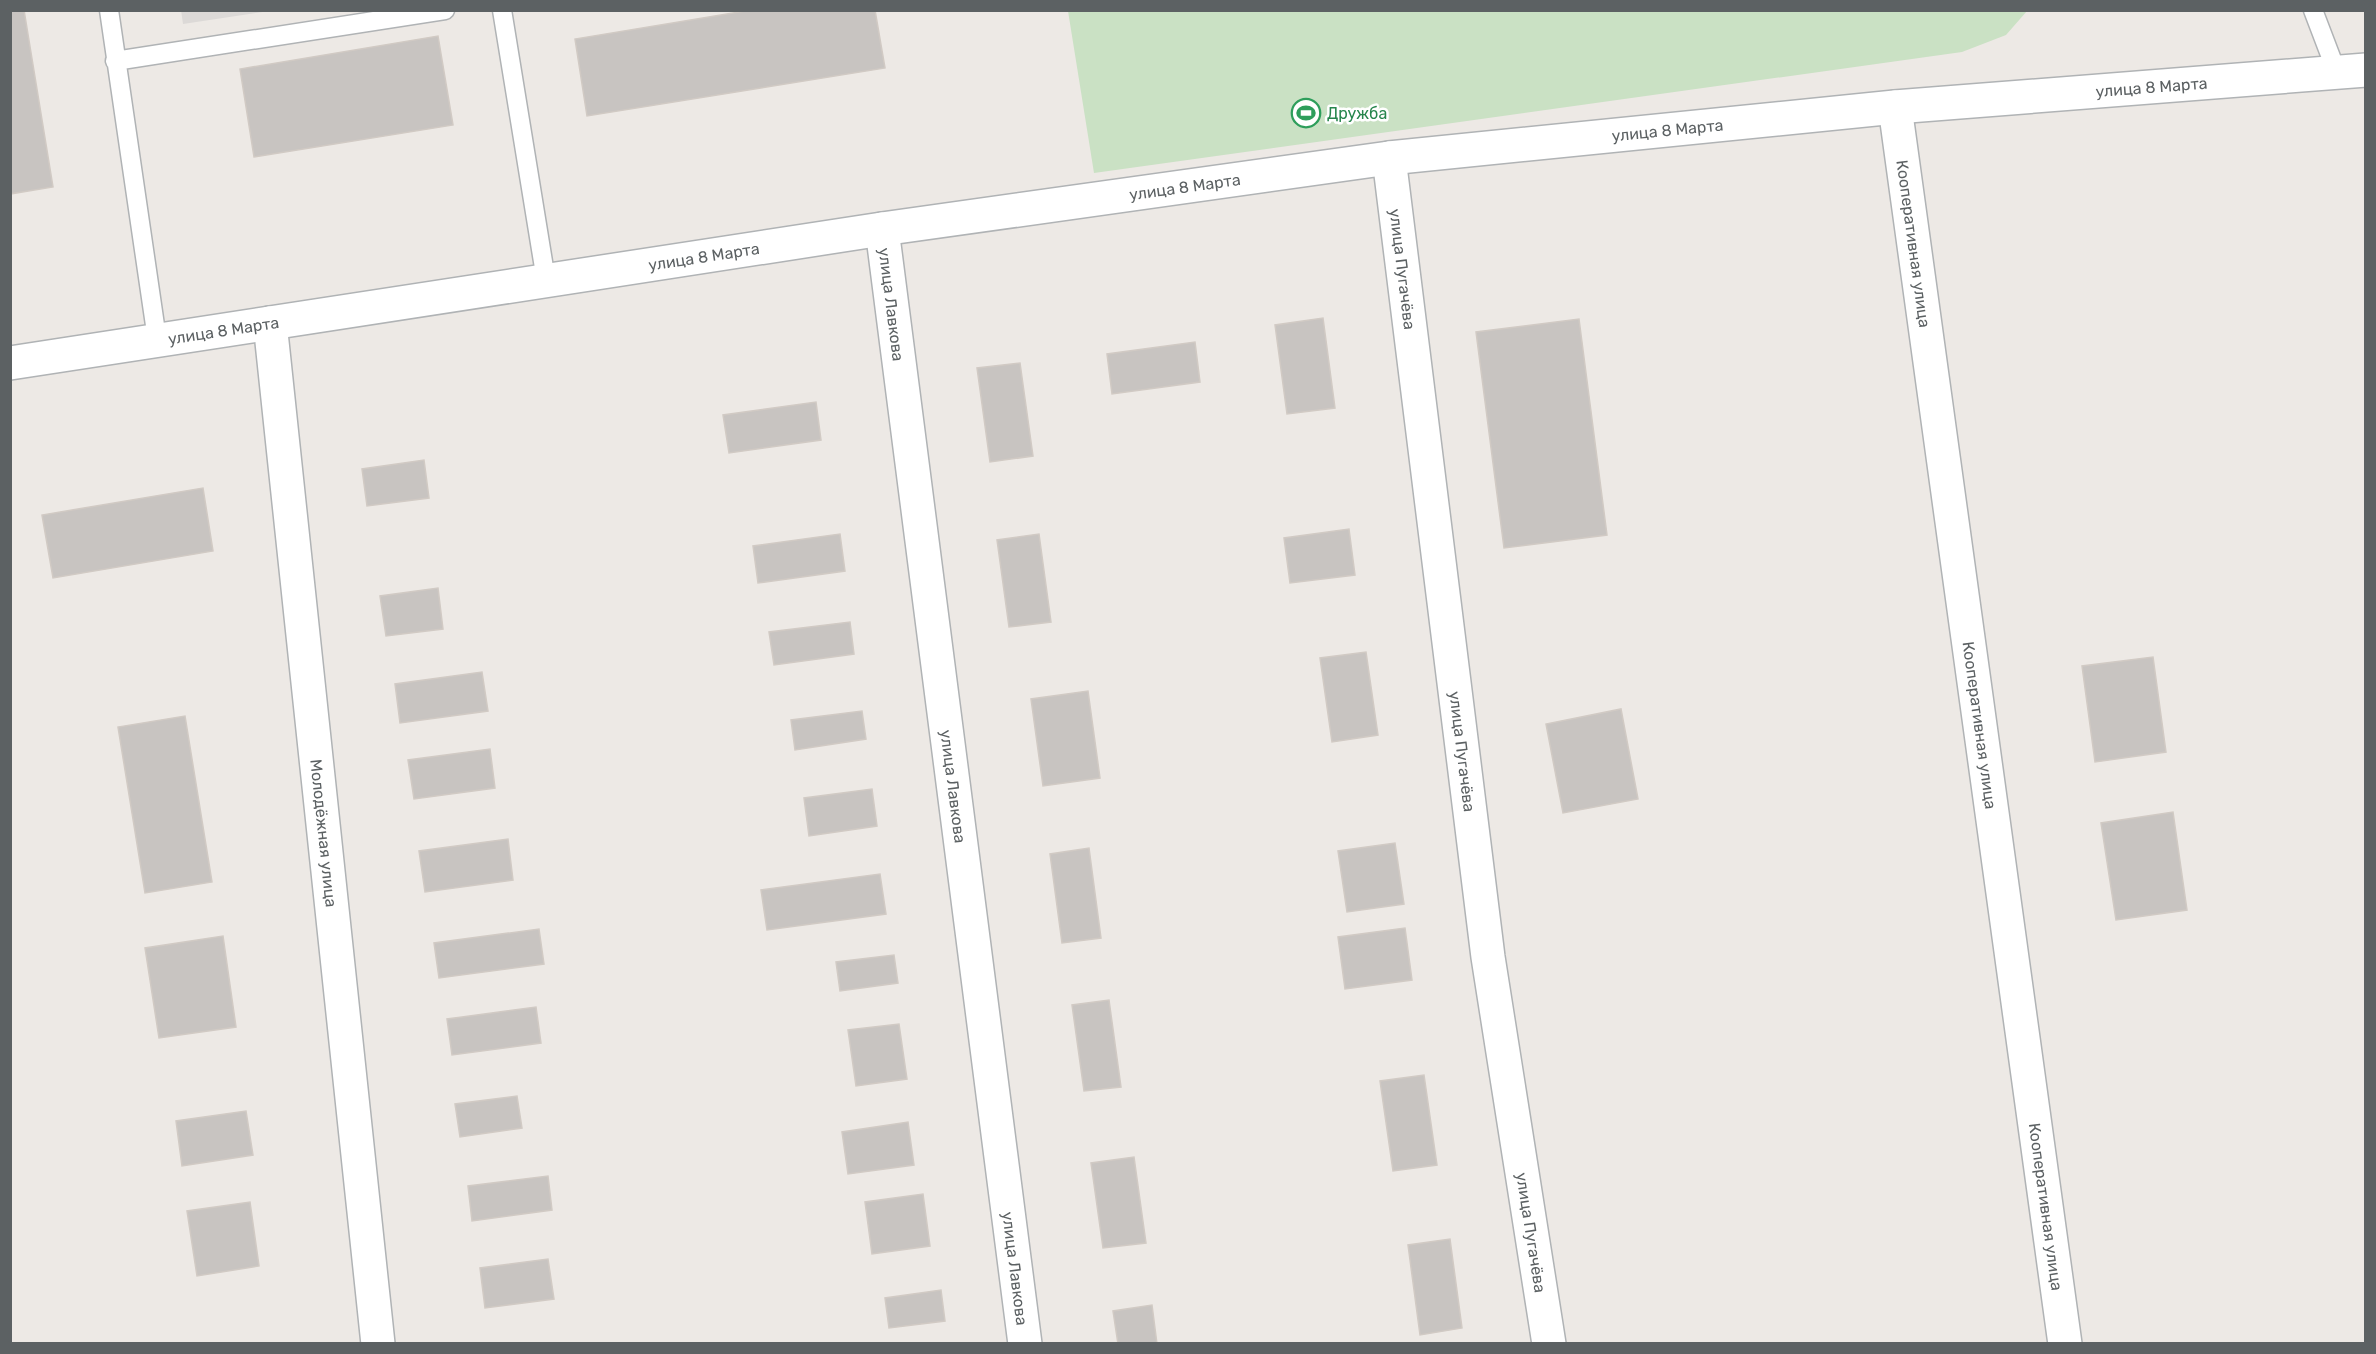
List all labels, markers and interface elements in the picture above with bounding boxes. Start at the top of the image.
street label: улица 8 Марта [2095,73,2208,101]
sports icon: Дружба [1290,97,1322,129]
place label: Дружба [1327,104,1387,123]
street label: улица 8 Марта [1611,115,1724,146]
street label: Кооперативная улица [1892,159,1934,329]
street label: улица 8 Марта [1128,170,1242,204]
street label: улица Пугачёва [1385,208,1419,331]
street label: улица 8 Марта [647,239,761,275]
street label: улица Лавкова [874,247,908,362]
street label: улица 8 Марта [167,313,280,349]
street label: Кооперативная улица [1959,640,2000,810]
street label: улица Пугачёва [1445,690,1479,813]
street label: улица Лавкова [936,729,970,844]
street label: Молодёжная улица [306,758,341,908]
street label: Кооперативная улица [2025,1122,2067,1292]
street label: улица Пугачёва [1512,1171,1550,1294]
street label: улица Лавкова [998,1211,1032,1326]

